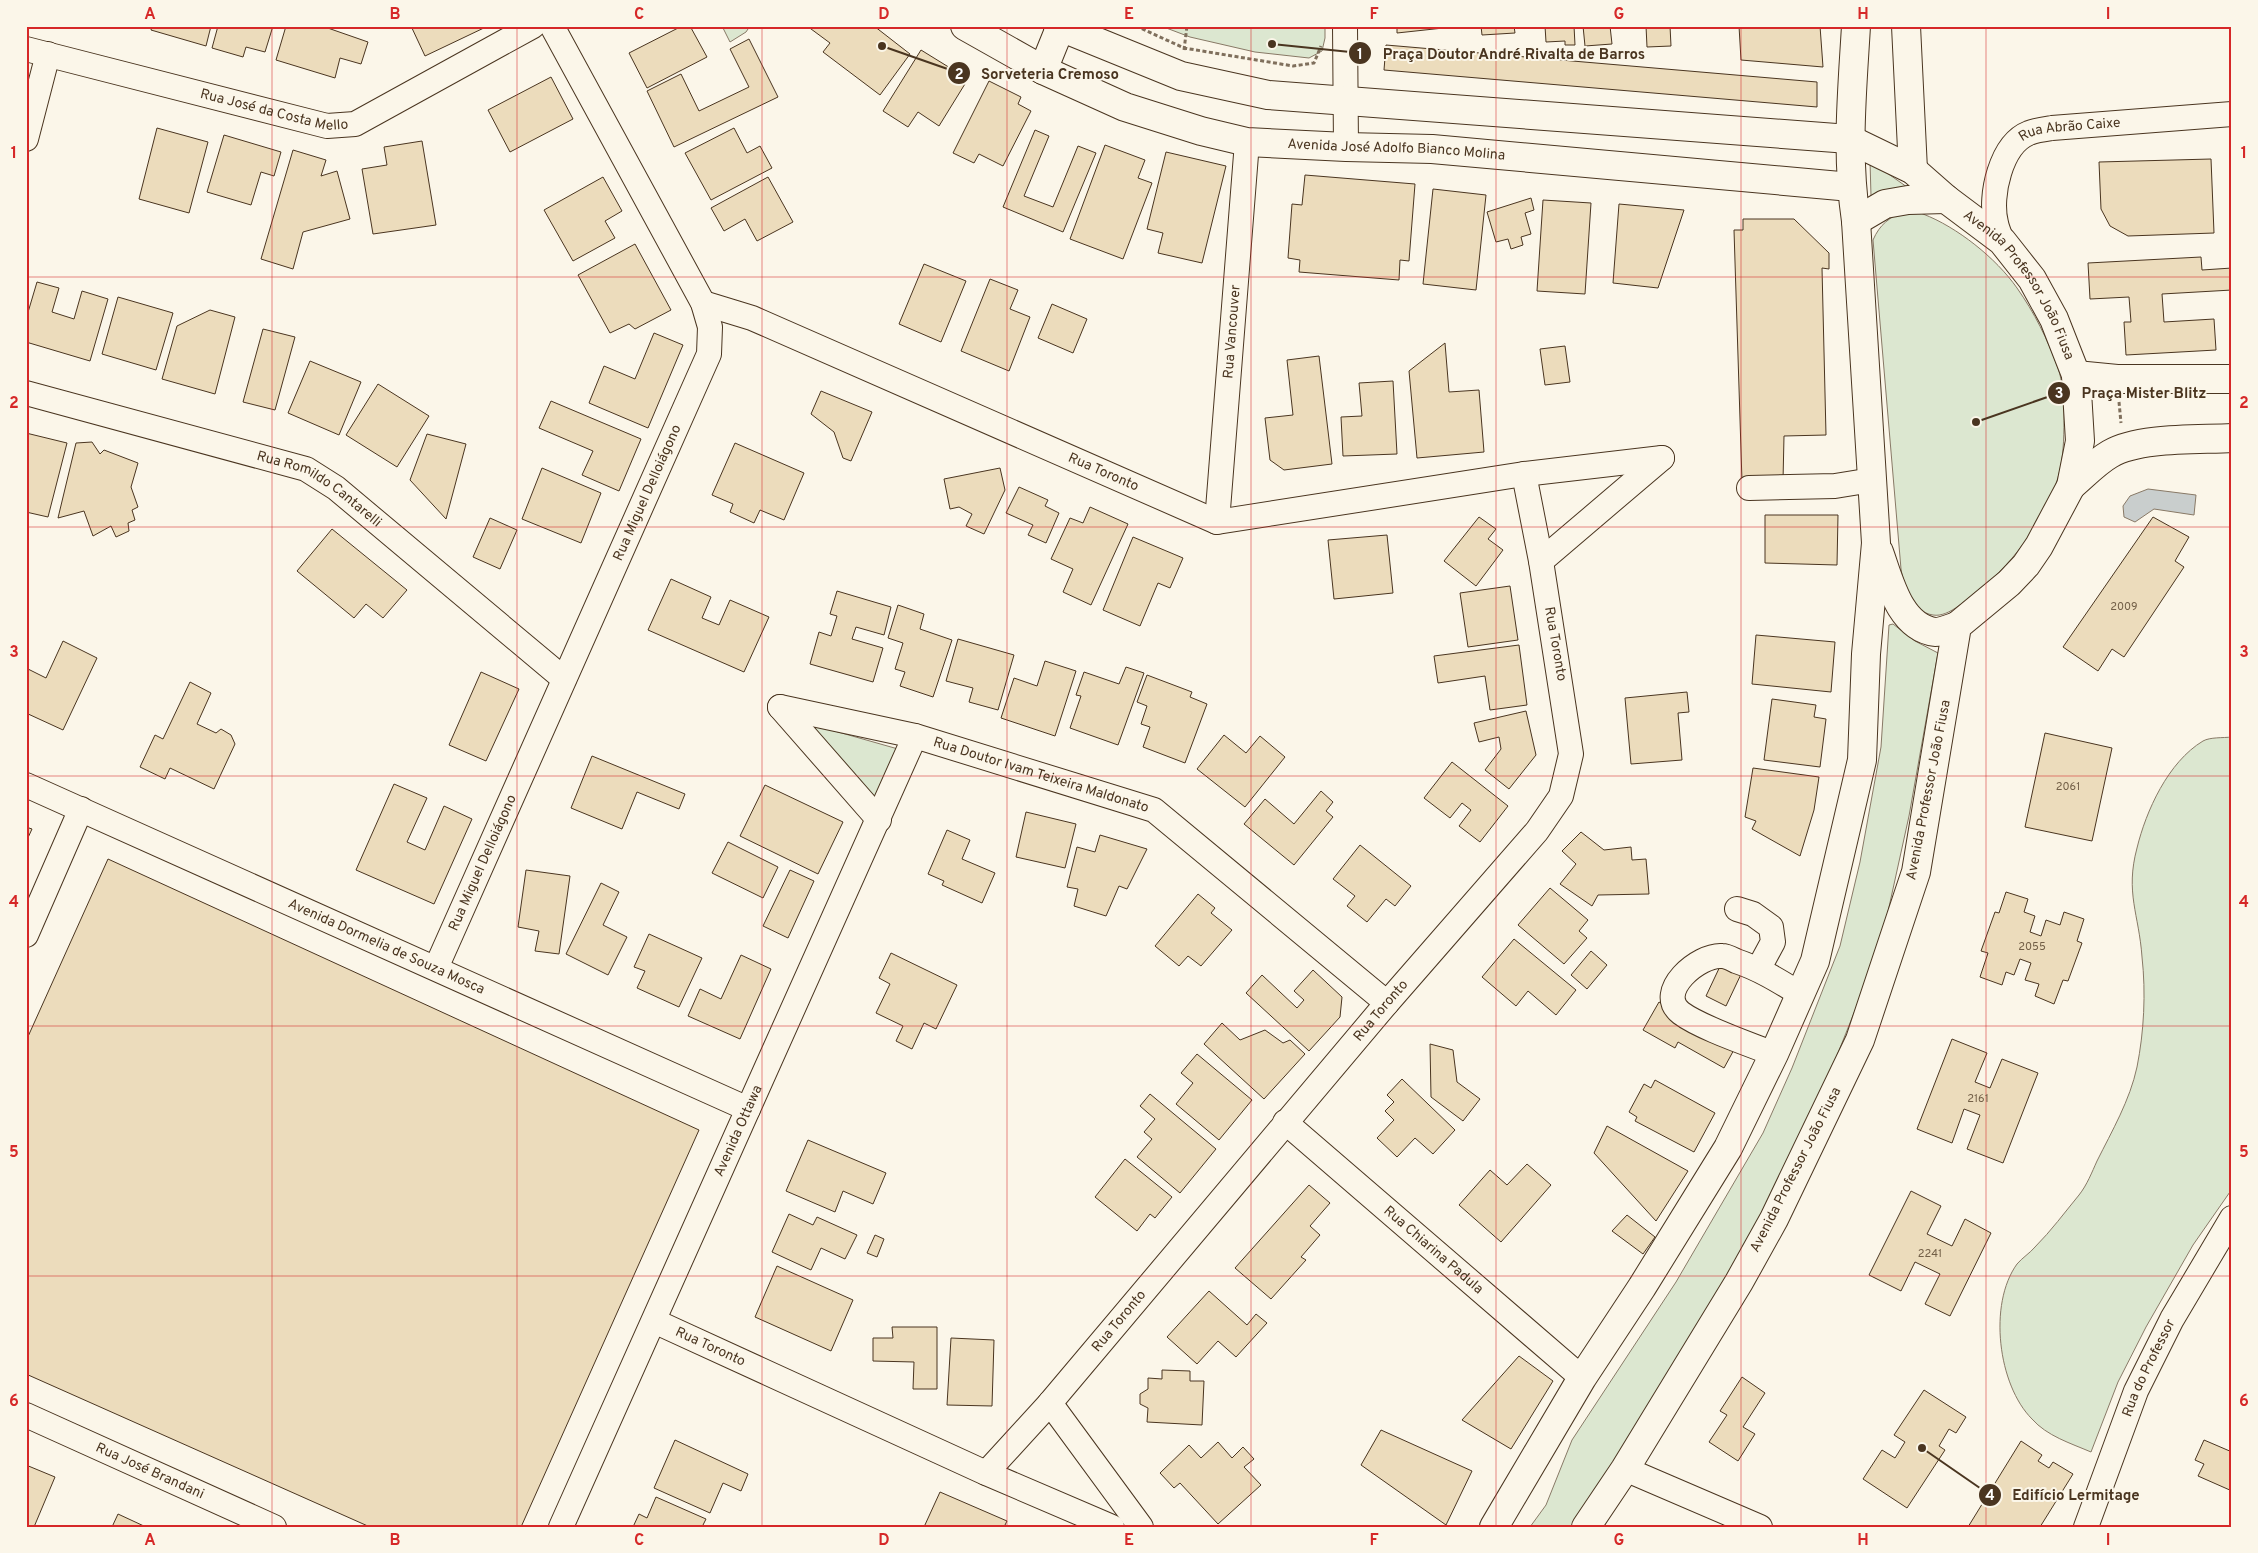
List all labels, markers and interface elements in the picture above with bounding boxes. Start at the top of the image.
text: A [144,5,156,25]
text: B [389,5,401,25]
text: C [634,5,644,25]
text: D [878,5,890,25]
text: E [1124,5,1134,25]
text: F [1369,5,1379,25]
text: G [1614,5,1624,25]
text: H [1857,5,1869,25]
text: I [2106,5,2110,25]
callout: Praça Doutor André Rivalta de Barros [1348,38,1656,68]
text: 1 [1357,46,1363,65]
text: Praça Doutor André Rivalta de Barros [1383,46,1645,65]
callout: Sorveteria Cremoso [946,58,1129,88]
text: 2 [954,66,964,85]
text: Sorveteria Cremoso [981,66,1119,85]
street label: Rua José da Costa Mello [198,85,349,135]
street label: Rua Abrão Caixe [2015,114,2121,145]
street label: Avenida José Adolfo Bianco Molina [1287,136,1506,164]
text: 1 [11,144,17,164]
text: 1 [2241,144,2247,164]
street label: Avenida Professor João Fiusa [1960,206,2078,362]
street label: Rua Vancouver [1220,283,1244,379]
callout: Praça Mister Blitz [2046,378,2216,408]
text: 3 [2055,385,2064,404]
text: Praça Mister Blitz [2082,385,2206,404]
text: 2 [9,394,19,414]
text: 2 [2239,394,2249,414]
street label: Rua Miguel Delloiágono [610,422,685,564]
street label: Rua Romildo Cantarelli [255,448,385,531]
street label: Rua Toronto [1065,449,1142,495]
house number: 2009 [2110,600,2138,614]
street label: Rua Toronto [1540,605,1570,683]
text: 3 [9,643,19,663]
text: 3 [2239,643,2249,663]
street label: Avenida Professor João Fiusa [1903,698,1955,882]
street label: Rua Doutor Ivam Teixeira Maldonato [931,734,1151,816]
house number: 2061 [2056,780,2080,794]
street label: Rua Miguel Delloiágono [445,792,520,934]
text: 4 [9,893,19,913]
text: 4 [2239,893,2249,913]
street label: Avenida Dormelia de Souza Mosca [285,895,487,998]
house number: 2055 [2018,940,2046,954]
street label: Rua Toronto [1350,976,1412,1045]
street label: Avenida Ottawa [710,1082,766,1179]
street label: Avenida Professor João Fiusa [1747,1084,1845,1256]
house number: 2161 [1967,1092,1989,1106]
text: 5 [9,1143,19,1163]
text: 5 [2239,1143,2249,1163]
street label: Rua Chiarina Padula [1380,1202,1487,1298]
house number: 2241 [1918,1247,1942,1261]
street label: Rua Toronto [1088,1287,1150,1355]
street label: Rua do Professor [2119,1316,2179,1419]
street label: Rua Toronto [673,1323,748,1370]
text: 6 [9,1392,19,1412]
text: 6 [2239,1392,2249,1412]
street label: Rua José Brandani [93,1439,207,1503]
callout: Edifício Lermitage [1978,1480,2150,1510]
text: 4 [1985,1487,1995,1506]
text: Edifício Lermitage [2012,1487,2140,1506]
text: A [144,1531,156,1551]
text: B [389,1531,401,1551]
text: C [634,1531,644,1551]
text: D [878,1531,890,1551]
text: E [1124,1531,1134,1551]
text: F [1369,1531,1379,1551]
text: G [1614,1531,1624,1551]
text: H [1857,1531,1869,1551]
text: I [2106,1531,2110,1551]

